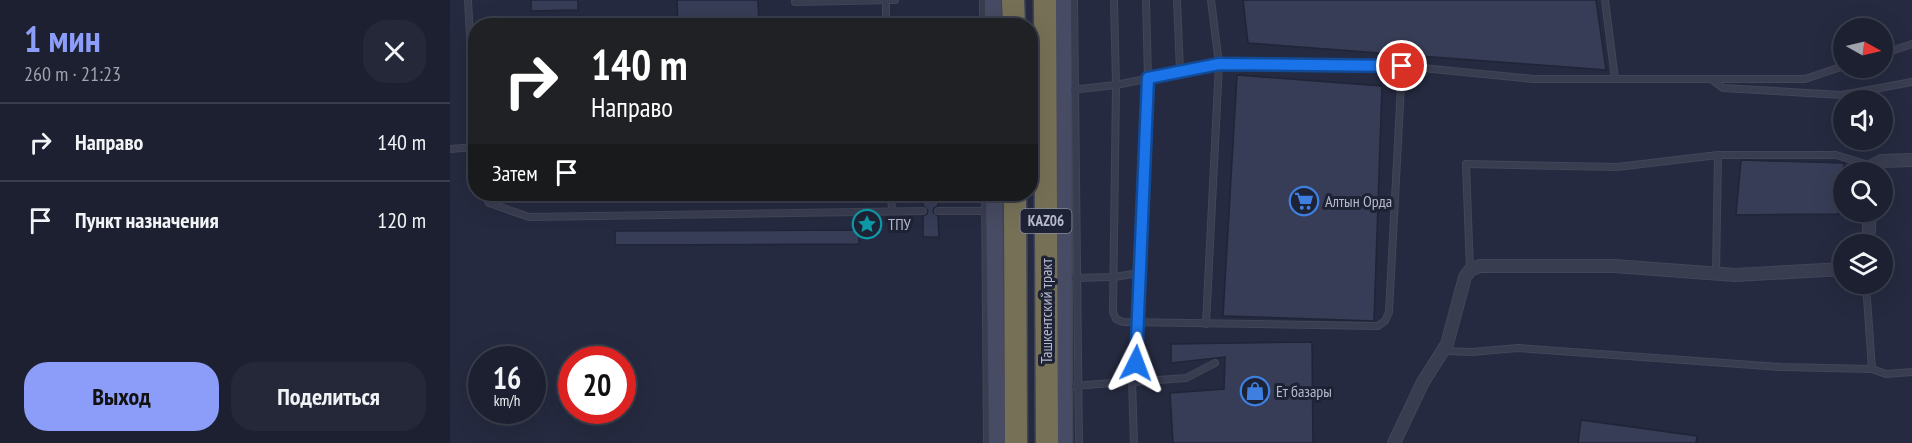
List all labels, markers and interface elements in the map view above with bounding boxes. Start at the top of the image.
text: 1 мин [24,15,101,62]
north arrow [1833,18,1893,78]
map controls [1833,18,1893,294]
button: close [363,20,426,83]
text: 140 m [591,37,688,92]
pin [1376,40,1427,91]
icon: right [492,42,570,120]
icon: arrive [1385,49,1418,82]
text: 260 m · 21:23 [24,61,121,87]
text: Направо [591,90,673,124]
button: sound [1833,90,1893,150]
icon: right [24,126,57,159]
text: Направо [75,128,143,156]
text: 140 m [377,128,426,156]
icon: arrive [550,156,583,189]
text: Затем [492,159,538,187]
button: search [1833,162,1893,222]
supermarket icon: Алтын Орда [1288,185,1320,217]
place label: Алтын Орда [1325,191,1392,211]
icon: arrive [24,204,57,237]
text: Пункт назначения [75,206,219,234]
text: 120 m [377,206,426,234]
place icon: ТПУ [851,208,883,240]
road number: KАZ06 [1020,209,1072,233]
place label: ТПУ [888,214,912,234]
button: layers [1833,234,1893,294]
street label: Ташкентский тракт [1036,257,1056,364]
position arrow [1104,331,1168,395]
speed limit sign: 20 [558,346,636,424]
text: 16 [493,358,521,397]
button: Выход [24,362,219,431]
button: Поделиться [231,362,426,431]
shop icon: Ет базары [1239,375,1271,407]
place label: Ет базары [1276,381,1332,401]
text: km/h [494,391,520,410]

